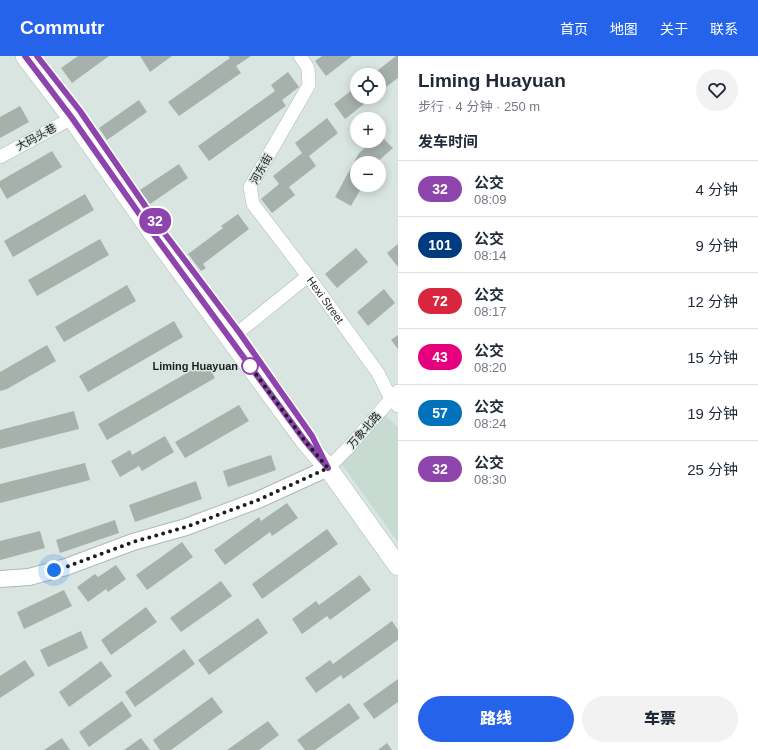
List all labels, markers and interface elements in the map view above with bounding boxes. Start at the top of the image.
text: Commutr [20,17,104,38]
text: 首页 [560,21,588,37]
text: 地图 [610,21,638,37]
text: 关于 [660,21,688,37]
text: 联系 [710,21,738,37]
map controls [350,68,386,192]
button: locate [350,68,386,104]
button: heart [696,69,738,111]
text: Liming Huayuan [418,70,566,91]
text: 步行 · 4 分钟 · 250 m [418,99,540,114]
button: + [350,112,386,148]
street label: 大码头巷 [14,121,58,153]
text: 发车时间 [418,133,478,150]
street label: 河东街 [248,152,274,186]
button: − [350,156,386,192]
text: 公交 [474,174,504,191]
text: 32 [432,181,448,197]
text: 4 分钟 [695,181,738,198]
text: 08:09 [474,192,507,207]
line badge: 32 [137,208,173,234]
text: 32 [147,213,163,229]
text: 公交 [474,230,504,247]
text: 101 [428,237,452,253]
text: 9 分钟 [695,237,738,254]
text: 08:14 [474,248,507,263]
street label: Hexi Street [305,275,346,326]
text: 公交 [474,286,504,303]
text: 72 [432,293,448,309]
text: 12 分钟 [687,293,738,310]
text: 08:17 [474,304,507,319]
text: 公交 [474,342,504,359]
text: 43 [432,349,448,365]
text: 15 分钟 [687,349,738,366]
marker: Liming Huayuan [241,357,259,375]
place label: Liming Huayuan [152,360,238,372]
text: 08:20 [474,360,507,375]
text: 公交 [474,398,504,415]
text: 57 [432,405,448,421]
text: 19 分钟 [687,405,738,422]
street label: 万象北路 [345,409,383,451]
text: 08:24 [474,416,507,431]
text: 公交 [474,454,504,471]
text: 32 [432,461,448,477]
text: 25 分钟 [687,461,738,478]
text: 08:30 [474,472,507,487]
your location [44,560,64,580]
button: 路线 [418,696,574,742]
button: 车票 [582,696,738,742]

